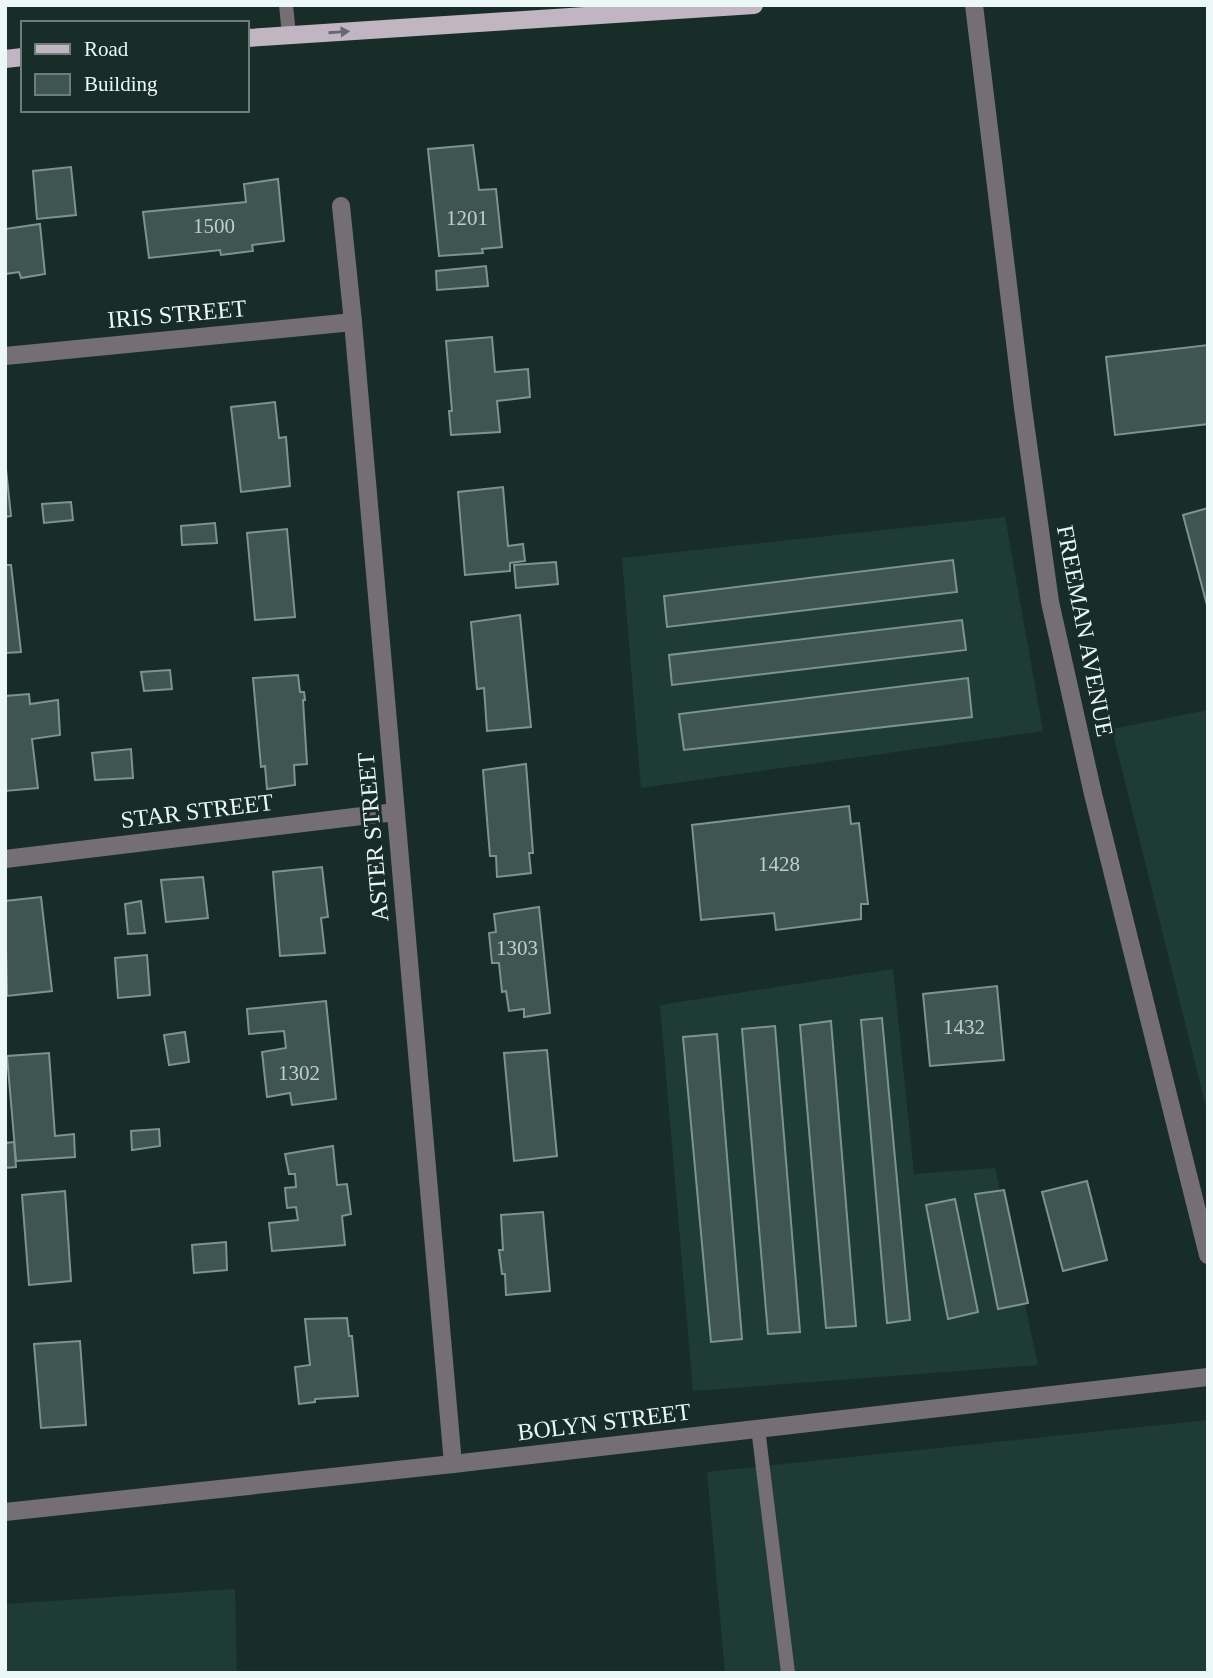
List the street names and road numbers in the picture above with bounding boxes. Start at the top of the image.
street label: IRIS STREET [106,295,248,333]
street label: FREEMAN AVENUE [1052,523,1118,739]
street label: ASTER STREET [353,751,393,923]
street label: STAR STREET [119,789,275,833]
street label: BOLYN STREET [516,1398,692,1446]

